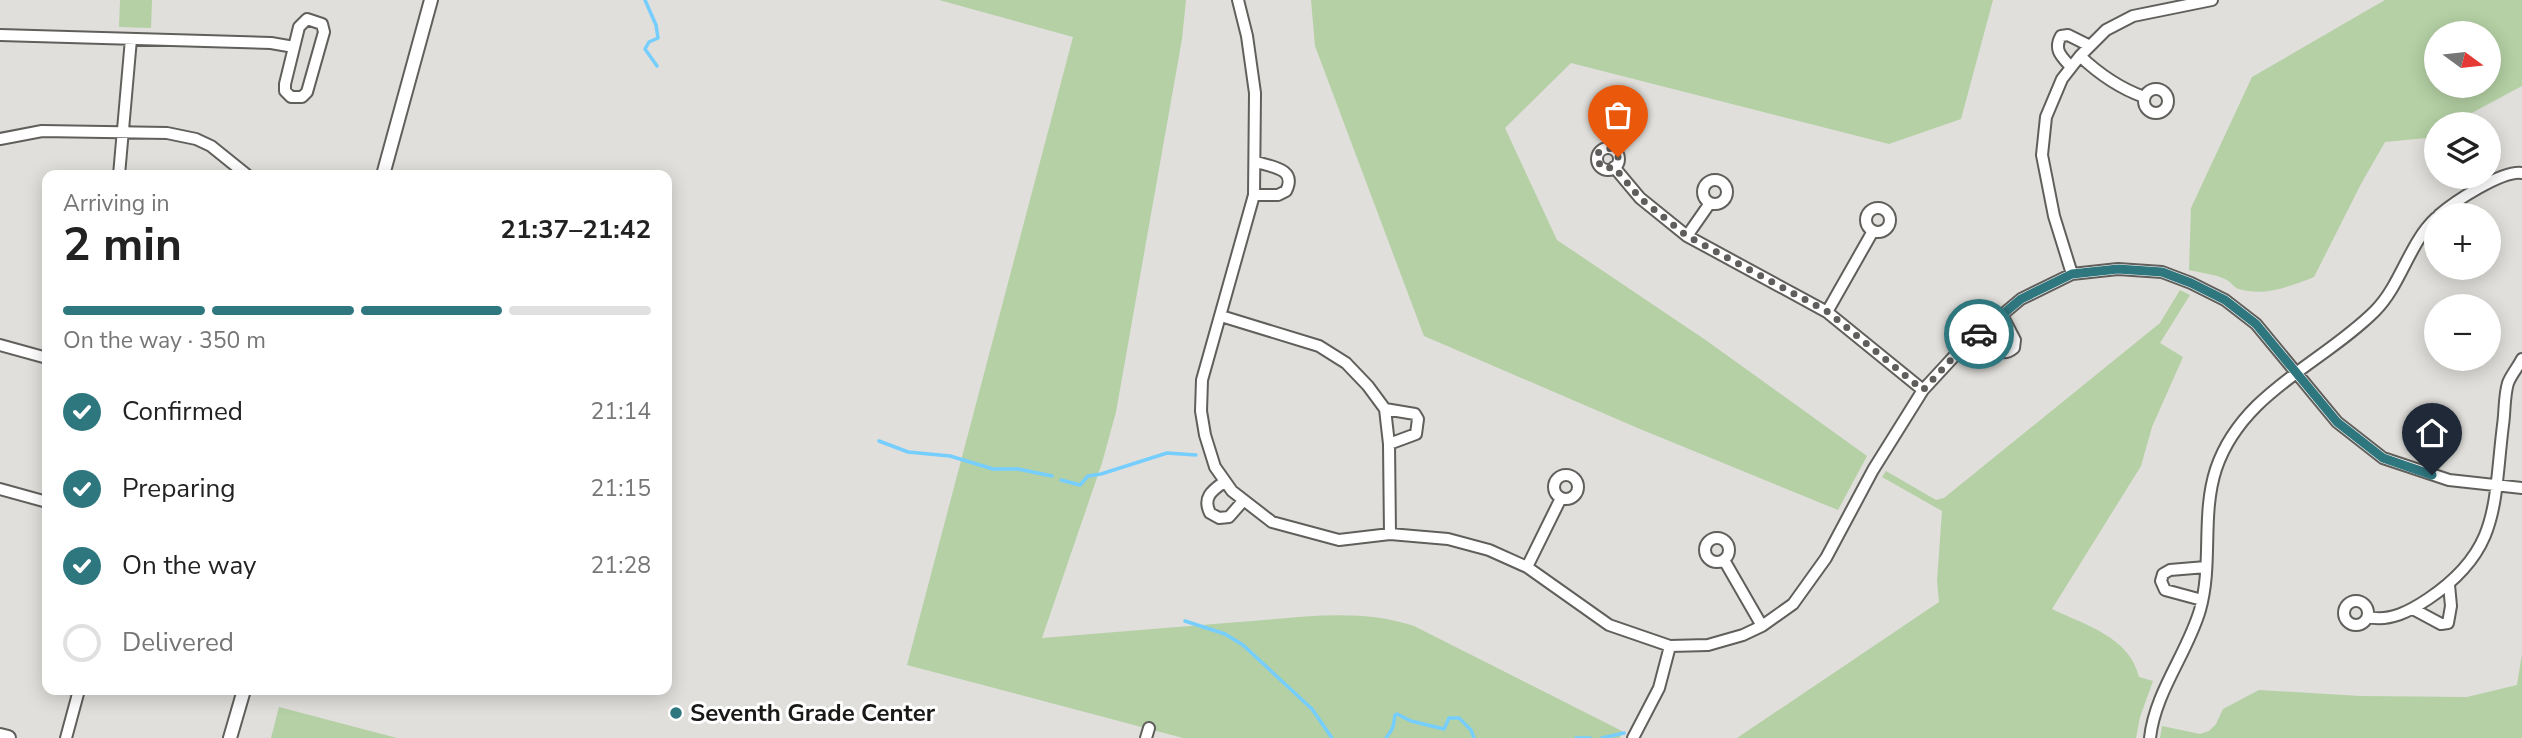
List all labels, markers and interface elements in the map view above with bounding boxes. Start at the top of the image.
north arrow [2424,21,2501,98]
map controls [2424,21,2501,371]
pin [1588,85,1648,157]
icon: bag [1599,96,1637,134]
button: layers [2424,112,2501,189]
text: Arriving in [63,188,170,219]
button: + [2424,203,2501,280]
text: 21:37–21:42 [500,212,651,247]
text: 2 min [63,213,182,276]
button: − [2424,294,2501,371]
courier [1944,299,2014,369]
icon: car [1960,315,1998,353]
text: On the way · 350 m [63,325,266,356]
icon: check [63,393,101,431]
text: Confirmed [122,394,243,429]
text: 21:14 [591,396,651,427]
pin [2402,403,2462,475]
icon: home [2413,414,2451,452]
icon: check [63,470,101,508]
text: Preparing [122,471,235,506]
text: 21:15 [591,473,651,504]
icon: check [63,547,101,585]
text: On the way [122,548,256,583]
text: 21:28 [591,550,651,581]
text: Delivered [122,625,234,660]
place label: Seventh Grade Center [690,697,936,729]
marker: Seventh Grade Center [668,705,684,721]

